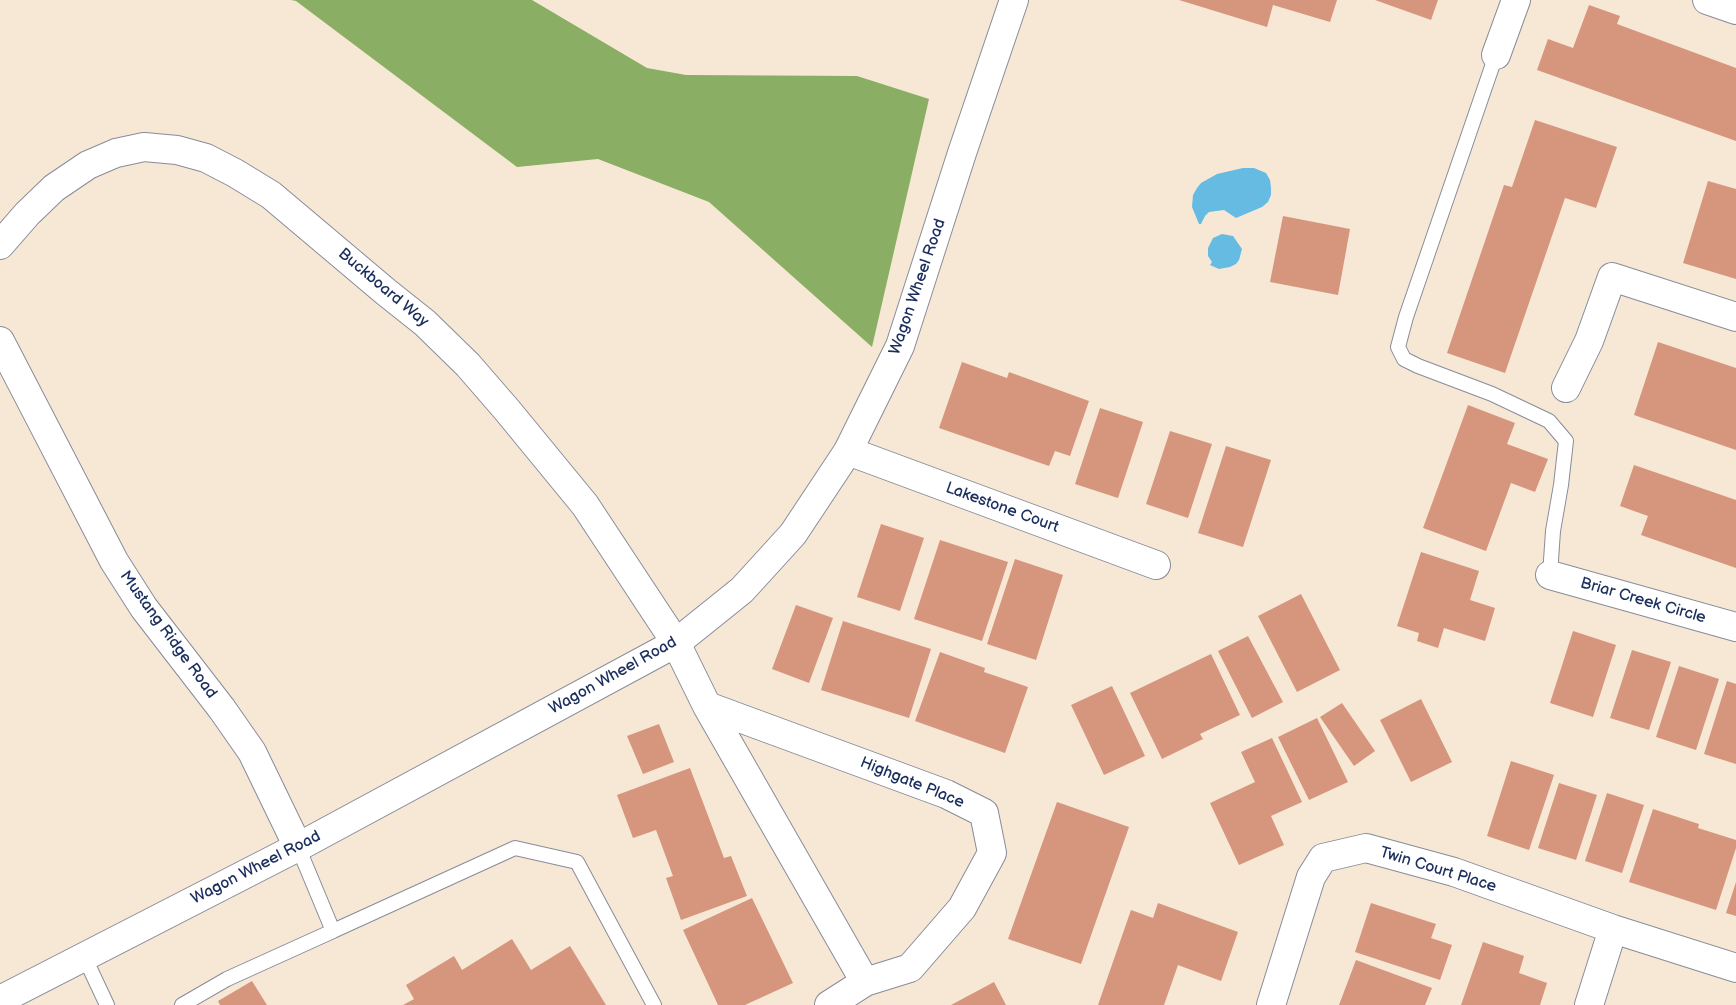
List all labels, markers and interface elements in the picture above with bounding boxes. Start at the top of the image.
street label: Wagon Wheel Road [886,216,950,358]
street label: Buckboard Way [334,245,432,331]
street label: Lakestone Court [943,479,1061,537]
street label: Mustang Ridge Road [115,568,221,702]
street label: Briar Creek Circle [1578,574,1708,628]
street label: Wagon Wheel Road [546,633,680,719]
street label: Highgate Place [857,753,967,813]
street label: Wagon Wheel Road [188,827,324,909]
street label: Twin Court Place [1377,843,1499,897]

